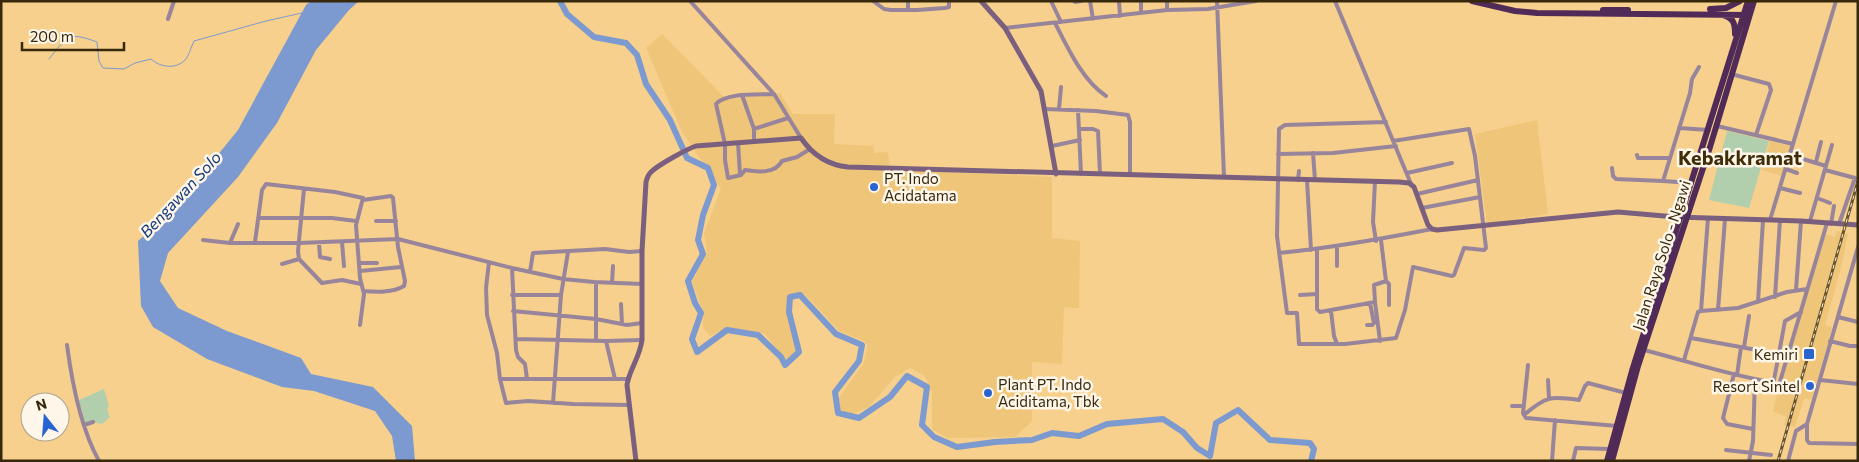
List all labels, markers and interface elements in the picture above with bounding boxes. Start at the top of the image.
scale bar [22,20,125,52]
text: 200 m [30,27,74,45]
district label: Kebakkramat [1678,145,1802,169]
water label: Bengawan Solo [135,147,225,241]
place label: PT. Indo Acidatama [884,169,957,204]
street label: Jalan Raya Solo - Ngawi [1628,178,1694,332]
marker: PT. Indo Acidatama [868,181,880,193]
place label: Kemiri [1754,345,1798,363]
marker: Kemiri [1802,347,1816,361]
place label: Plant PT. Indo Aciditama, Tbk [998,375,1100,410]
place label: Resort Sintel [1713,377,1800,395]
marker: Resort Sintel [1804,380,1816,392]
marker: Plant PT. Indo Aciditama, Tbk [982,387,994,399]
north arrow [20,392,70,442]
text: N [34,394,49,414]

